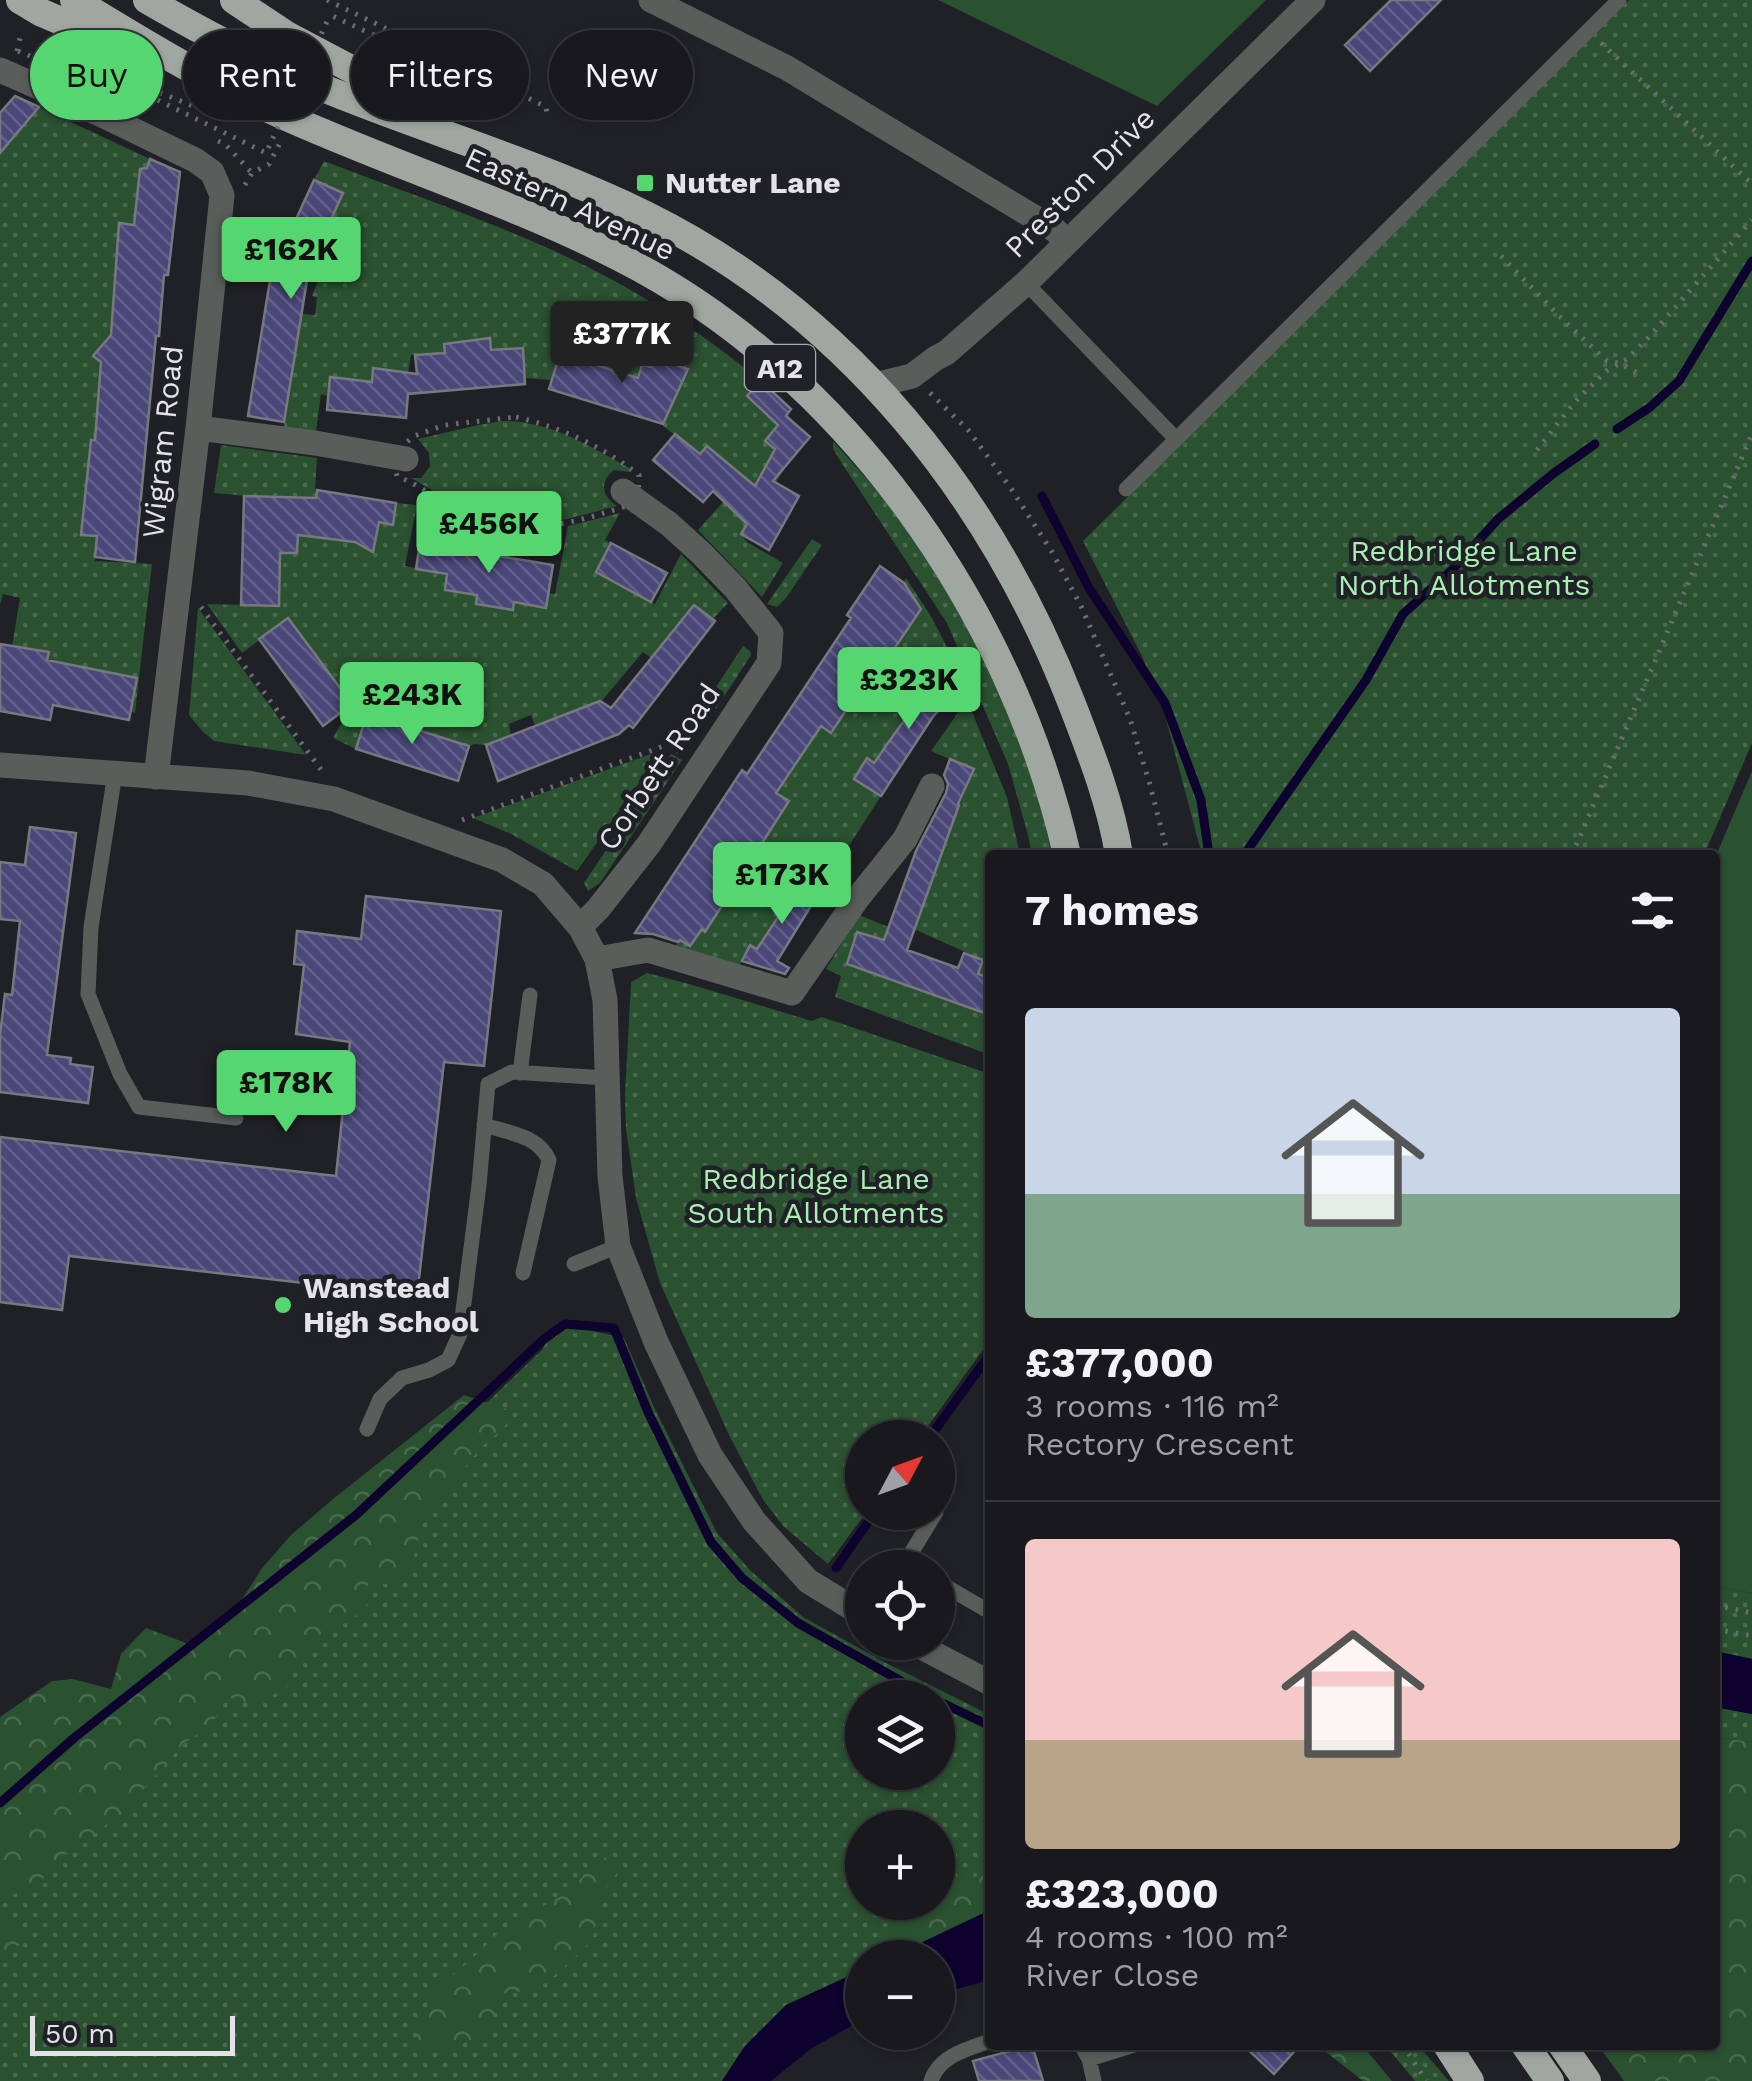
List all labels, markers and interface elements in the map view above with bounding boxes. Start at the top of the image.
chip: Buy [30,30,163,120]
chip: Rent [183,30,331,120]
chip: Filters [351,30,529,120]
chip: New [549,30,693,120]
street label: Preston Drive [998,101,1162,265]
street label: Eastern Avenue [460,140,681,268]
place label: Nutter Lane [665,165,841,200]
marker: Nutter Lane [634,172,656,194]
pin: £162K [221,217,361,302]
text: £162K [244,230,338,268]
pin: £377K [552,301,692,386]
text: £377K [572,314,672,352]
street label: Wigram Road [135,344,190,540]
road number: A12 [745,345,815,391]
pin: £456K [419,491,559,576]
text: £456K [438,504,540,542]
park label: Redbridge Lane North Allotments [1338,533,1590,602]
pin: £323K [839,647,979,732]
text: £323K [859,660,959,698]
pin: £243K [342,662,482,747]
text: £243K [362,675,462,713]
street label: Corbett Road [590,677,727,857]
pin: £173K [712,842,852,927]
text: £173K [735,855,829,893]
icon: filters [1625,883,1680,938]
text: 7 homes [1025,886,1199,935]
pin: £178K [216,1050,356,1135]
text: £178K [239,1063,333,1101]
icon: home [1263,1073,1443,1253]
park label: Redbridge Lane South Allotments [687,1161,945,1230]
place label: Wanstead High School [303,1270,479,1339]
marker: Wanstead High School [272,1294,294,1316]
text: £377,000 [1025,1338,1214,1387]
text: 3 rooms · 116 m² [1025,1387,1279,1425]
north arrow [845,1420,955,1530]
map controls [845,1420,955,2050]
text: Rectory Crescent [1025,1425,1294,1463]
button: locate [845,1550,955,1660]
icon: home [1263,1604,1443,1784]
button: layers [845,1680,955,1790]
button: + [845,1810,955,1920]
text: £323,000 [1025,1869,1219,1918]
text: 4 rooms · 100 m² [1025,1918,1288,1956]
button: − [845,1940,955,2050]
text: River Close [1025,1956,1199,1994]
scale bar [30,2011,235,2056]
text: 50 m [45,2017,115,2050]

